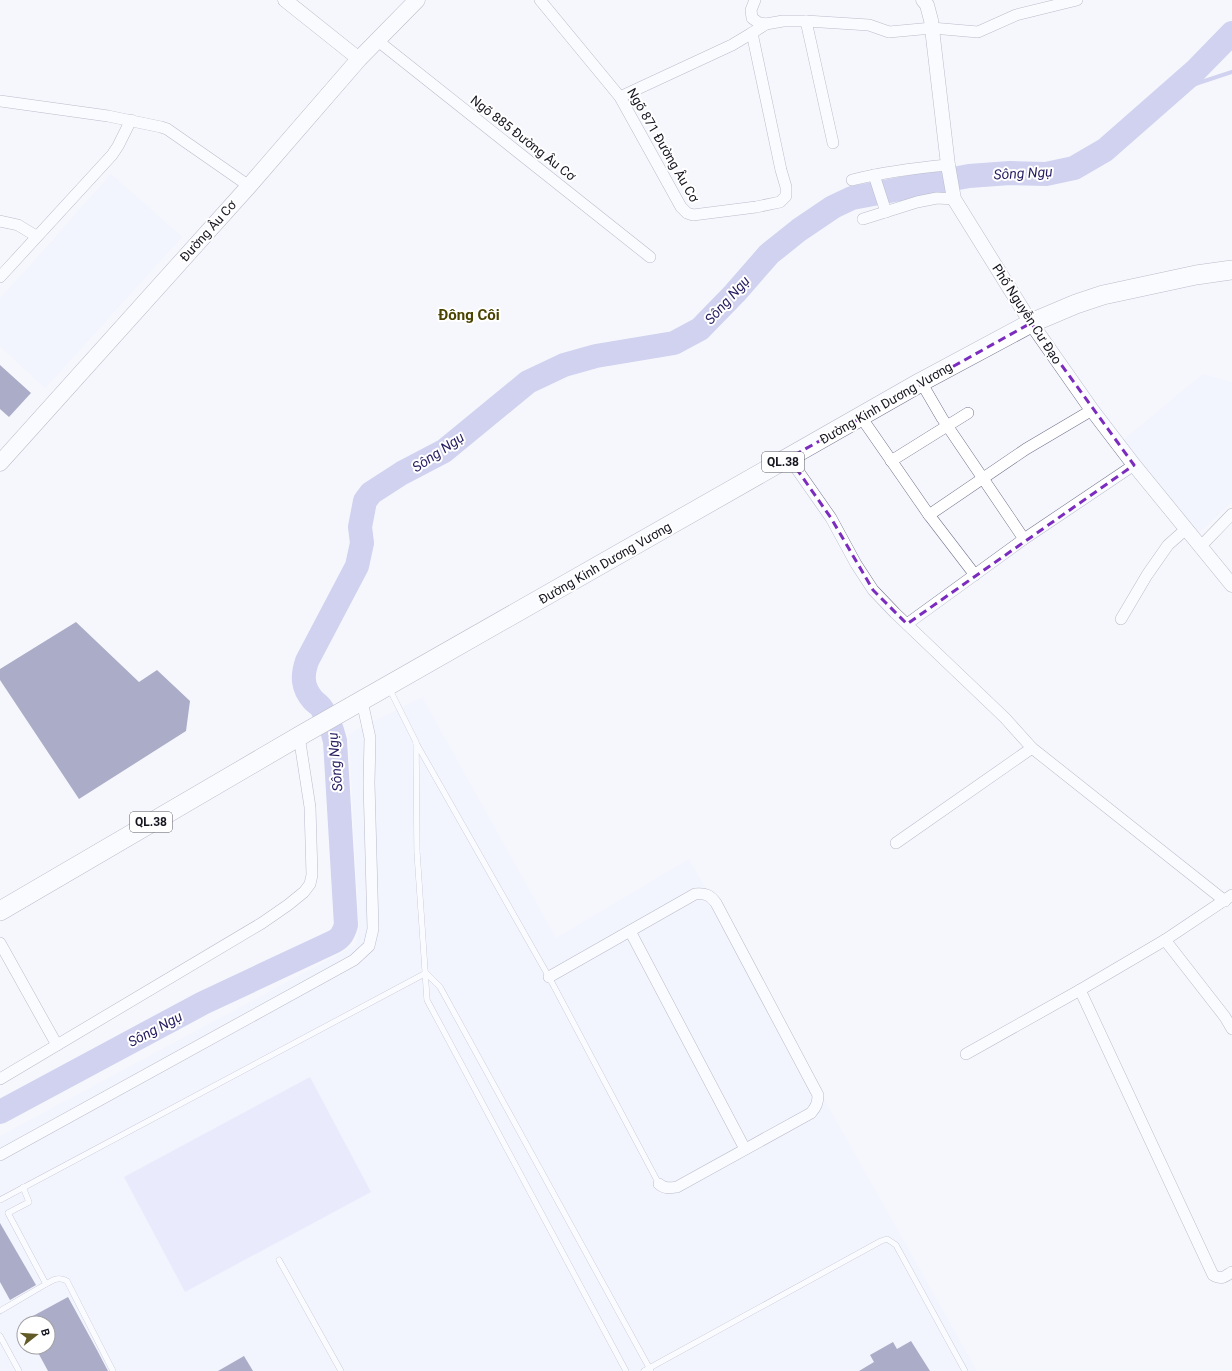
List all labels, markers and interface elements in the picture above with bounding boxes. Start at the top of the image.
street label: Ngõ 871 Đường Âu Cơ [624,85,702,205]
street label: Ngõ 885 Đường Âu Cơ [468,92,579,184]
water label: Sông Ngụ [993,163,1053,183]
street label: Đường Âu Cơ [177,197,240,264]
street label: Phố Nguyễn Cư Đạo [989,261,1065,367]
water label: Sông Ngụ [701,272,753,327]
district label: Đông Côi [438,306,500,324]
street label: Đường Kinh Dương Vương [817,359,955,447]
water label: Sông Ngụ [409,429,467,475]
road number: QL.38 [762,452,804,472]
street label: Đường Kinh Dương Vương [536,519,674,607]
water label: Sông Ngụ [324,731,346,792]
road number: QL.38 [130,812,172,832]
water label: Sông Ngụ [125,1008,185,1050]
north arrow [16,1315,56,1355]
text: B [38,1327,52,1337]

